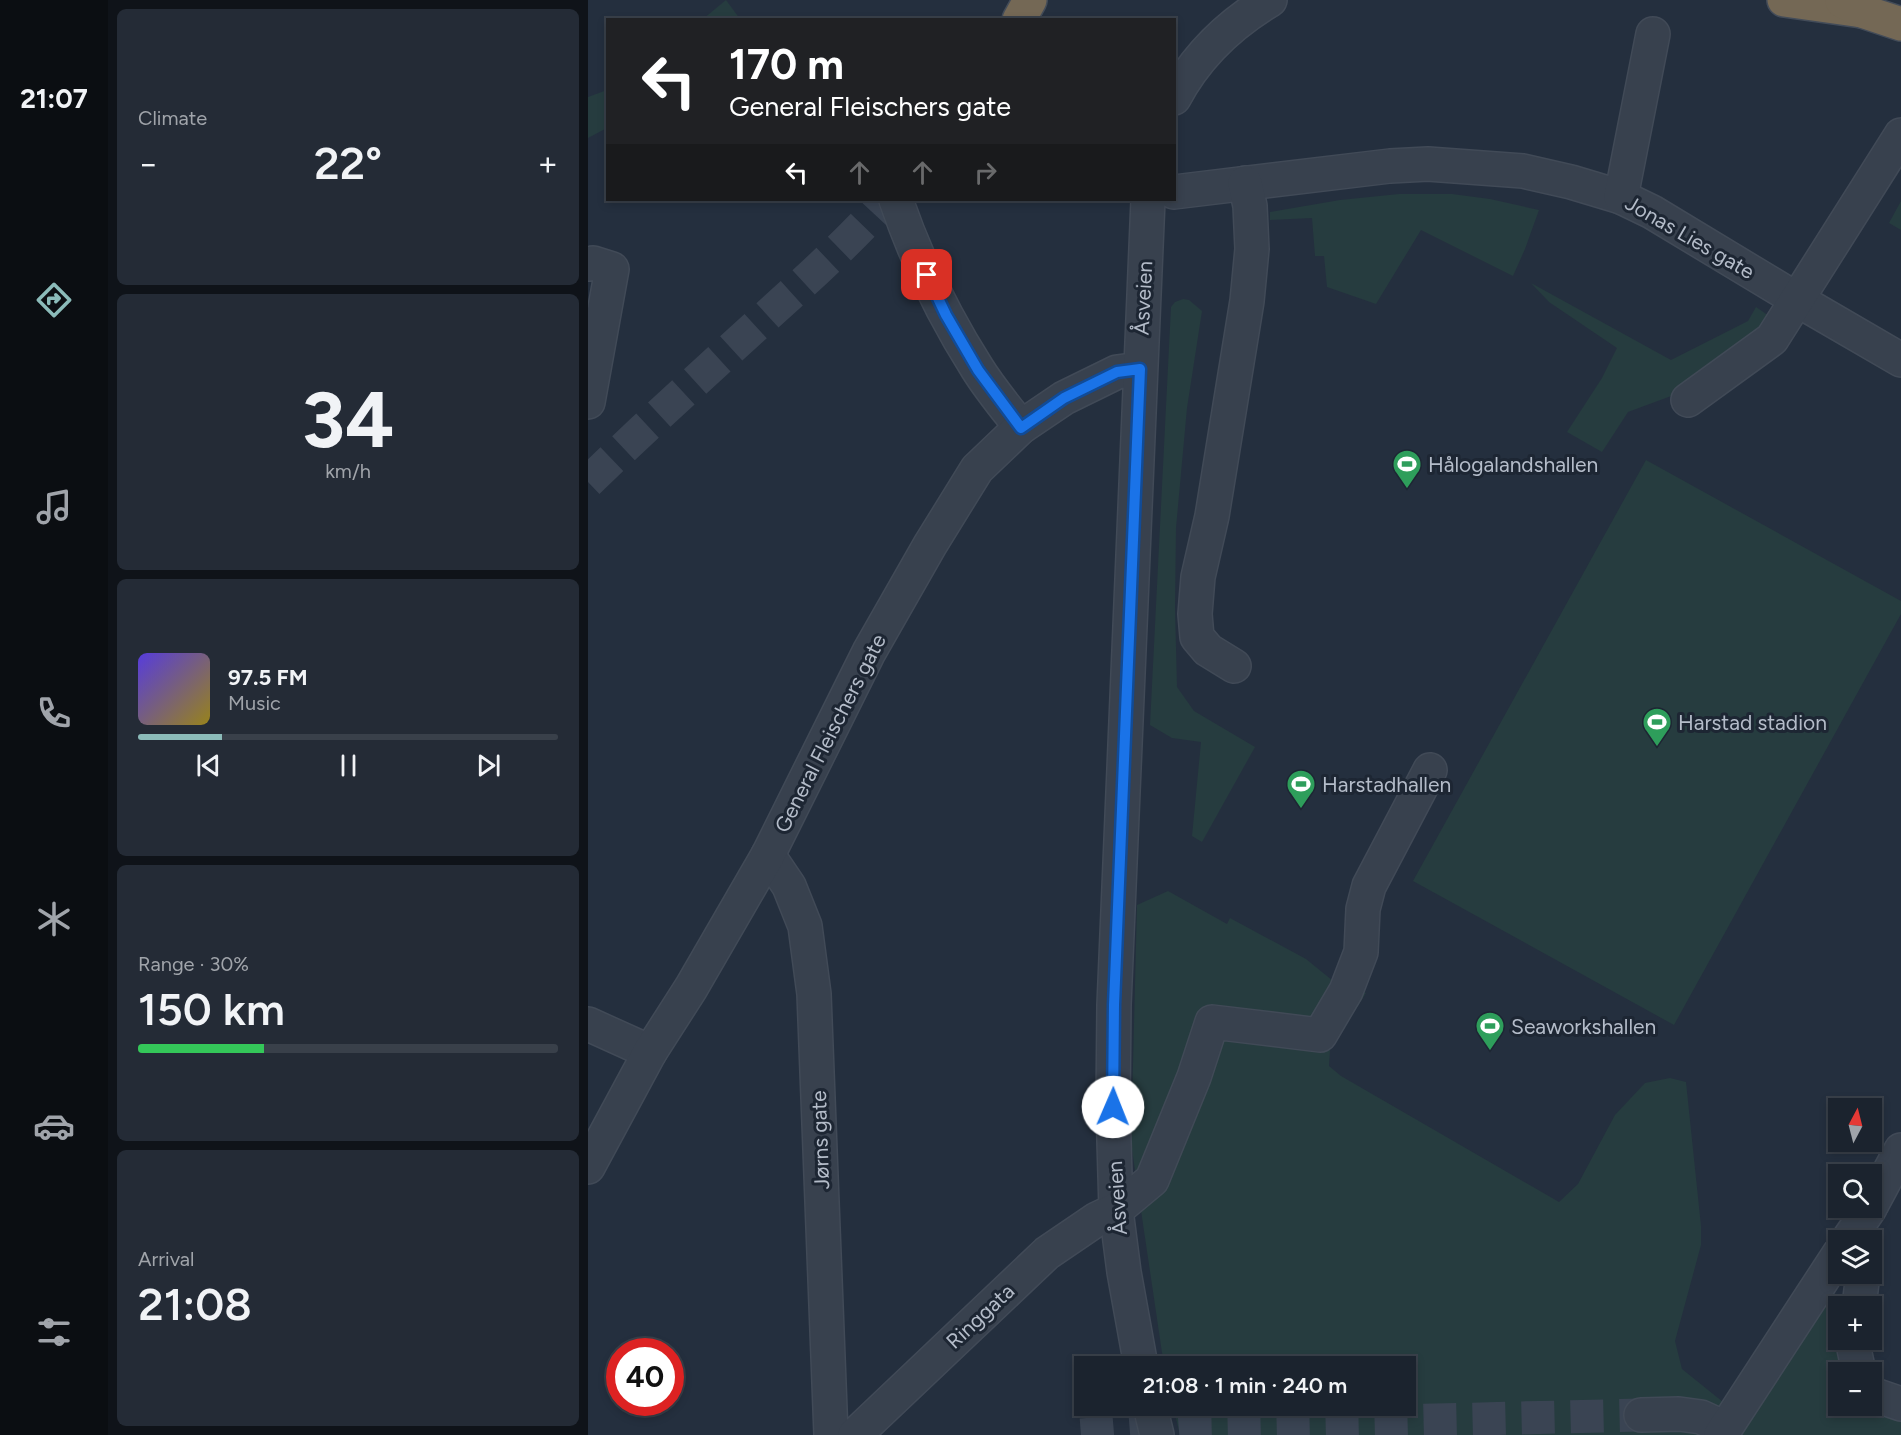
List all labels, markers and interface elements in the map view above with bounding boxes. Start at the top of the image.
text: 170 m [729,39,844,90]
icon: left [630,42,708,120]
text: 21:07 [20,82,88,115]
text: General Fleischers gate [729,90,1011,123]
text: Climate [138,106,207,130]
text: 22° [314,136,382,190]
text: − [138,144,159,183]
text: + [537,144,558,183]
icon: left [780,156,813,189]
icon: ahead [843,156,876,189]
icon: ahead [906,156,939,189]
icon: right [969,156,1002,189]
street label: Jonas Lies gate [1621,190,1759,284]
pin [901,249,952,300]
icon: arrive [910,258,943,291]
street label: Åsveien [1129,260,1157,336]
icon: directions [33,279,75,321]
text: 34 [302,373,394,467]
sports icon: Hålogalandshallen [1391,448,1423,490]
place label: Hålogalandshallen [1428,452,1598,477]
text: km/h [325,459,371,483]
icon: music [33,486,75,528]
street label: General Fleischers gate [769,630,891,836]
text: 97.5 FM [228,664,308,691]
text: Music [228,691,281,715]
icon: phone [33,692,75,734]
sports icon: Harstad stadion [1641,706,1673,748]
place label: Harstad stadion [1678,710,1827,735]
icon: previous [192,749,225,782]
icon: pause [332,749,365,782]
icon: next [472,749,505,782]
sports icon: Harstadhallen [1285,768,1317,810]
place label: Harstadhallen [1322,772,1451,797]
icon: climate [33,898,75,940]
text: Range · 30% [138,952,249,976]
text: 150 km [138,982,285,1036]
sports icon: Seaworkshallen [1474,1010,1506,1052]
place label: Seaworkshallen [1511,1014,1656,1039]
position arrow [1081,1075,1145,1139]
street label: Jørns gate [806,1090,834,1190]
north arrow [1828,1098,1882,1152]
map controls [1828,1098,1882,1416]
icon: car [33,1105,75,1147]
street label: Åsveien [1102,1160,1132,1236]
button: search [1828,1164,1882,1218]
button: layers [1828,1230,1882,1284]
text: Arrival [138,1247,194,1271]
text: 21:08 [138,1277,252,1331]
street label: Ringgata [941,1278,1019,1354]
button: + [1828,1296,1882,1350]
icon: filters [33,1311,75,1353]
speed limit sign: 40 [606,1338,684,1416]
button: − [1828,1362,1882,1416]
text: 21:08 · 1 min · 240 m [1143,1372,1347,1399]

